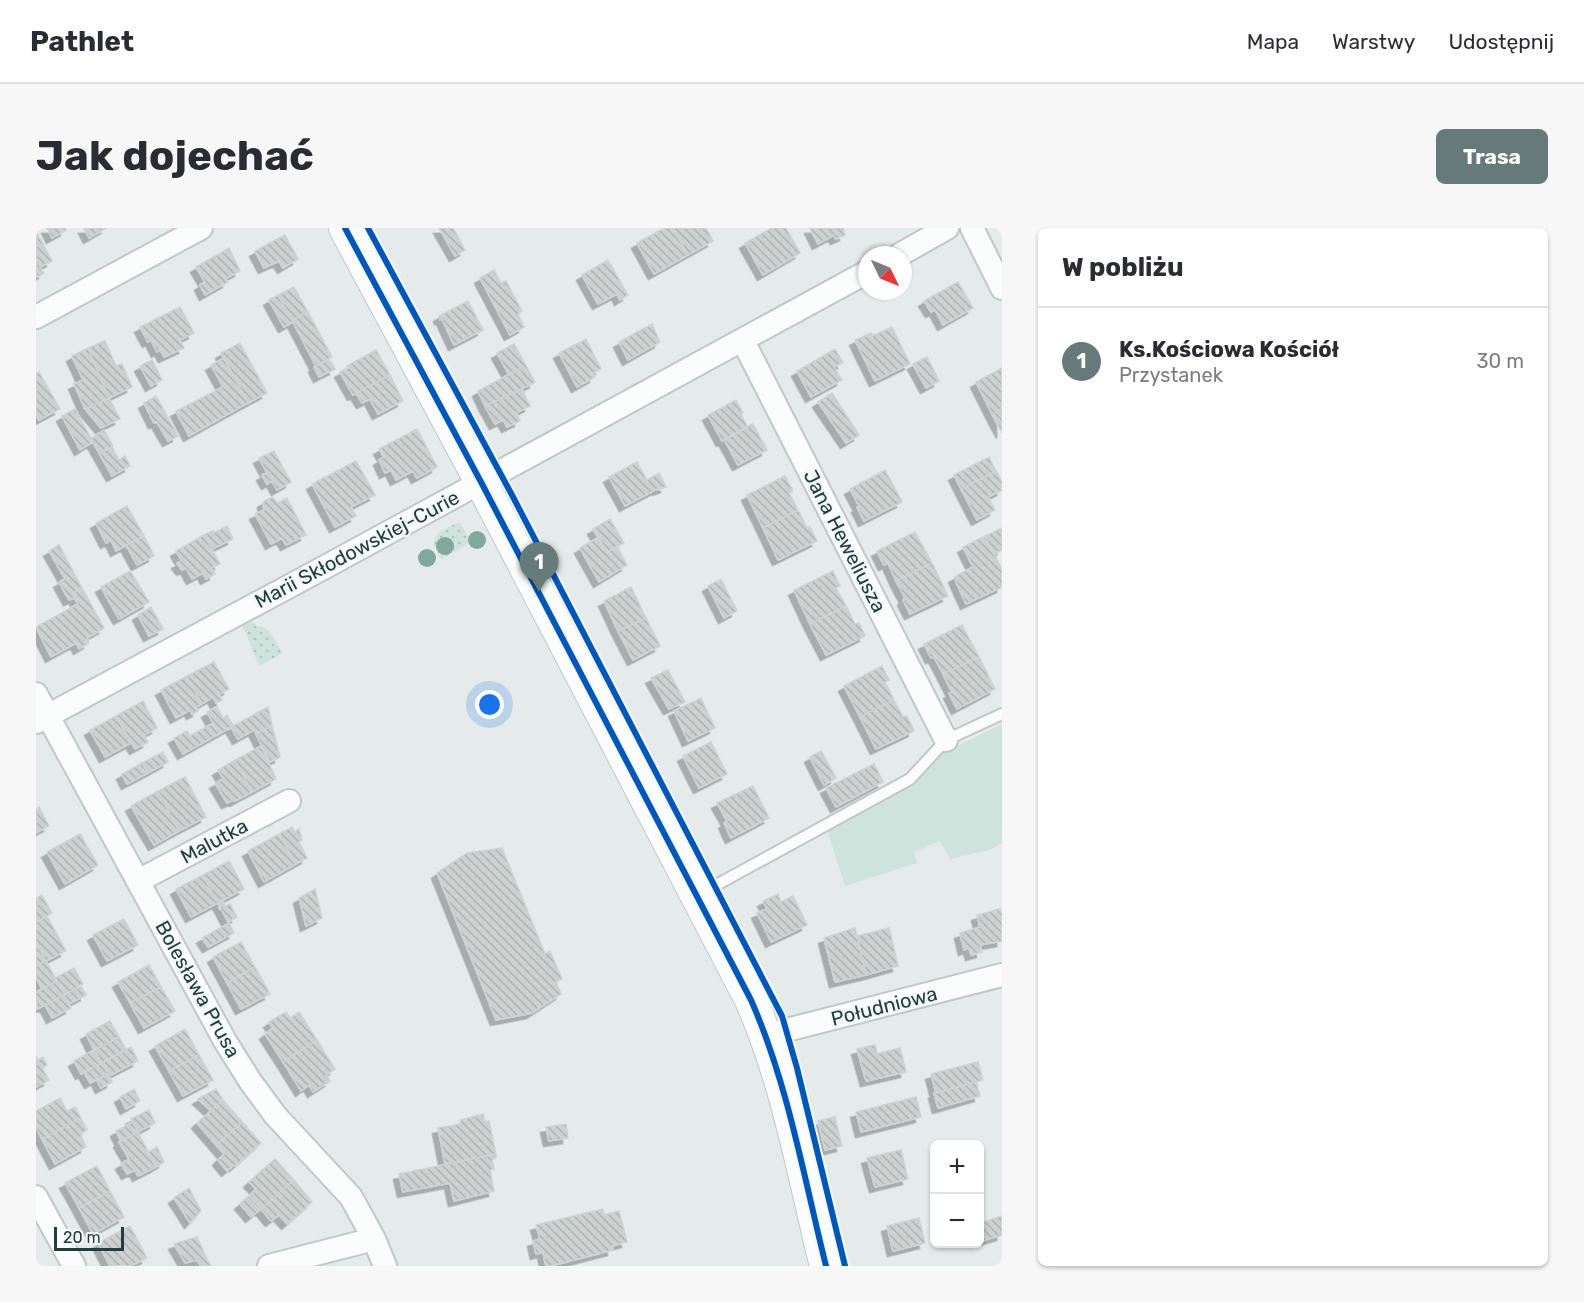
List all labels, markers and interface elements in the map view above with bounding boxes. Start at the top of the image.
text: Pathlet [30,25,134,58]
text: Mapa [1247,29,1299,54]
text: Warstwy [1332,29,1415,54]
text: Udostępnij [1448,29,1554,54]
button: Trasa [1436,129,1548,184]
text: Jak dojechać [36,131,314,181]
north arrow [858,246,912,300]
text: W pobliżu [1062,252,1184,283]
text: Ks.Kościowa Kościół [1119,336,1339,363]
text: 1 [1077,349,1086,373]
text: 30 m [1477,349,1524,373]
text: Przystanek [1119,363,1223,387]
street label: Jana Heweliusza [799,466,891,616]
street label: Marii Skłodowskiej-Curie [251,485,463,613]
pin: 1 [520,542,558,592]
your location [475,690,504,719]
street label: Malutka [176,813,252,869]
street label: Bolesława Prusa [150,916,246,1062]
street label: Południowa [828,981,940,1031]
map controls [930,1140,984,1248]
button: + [930,1140,984,1194]
button: − [930,1194,984,1248]
scale bar [54,1224,124,1252]
text: 20 m [63,1228,101,1247]

